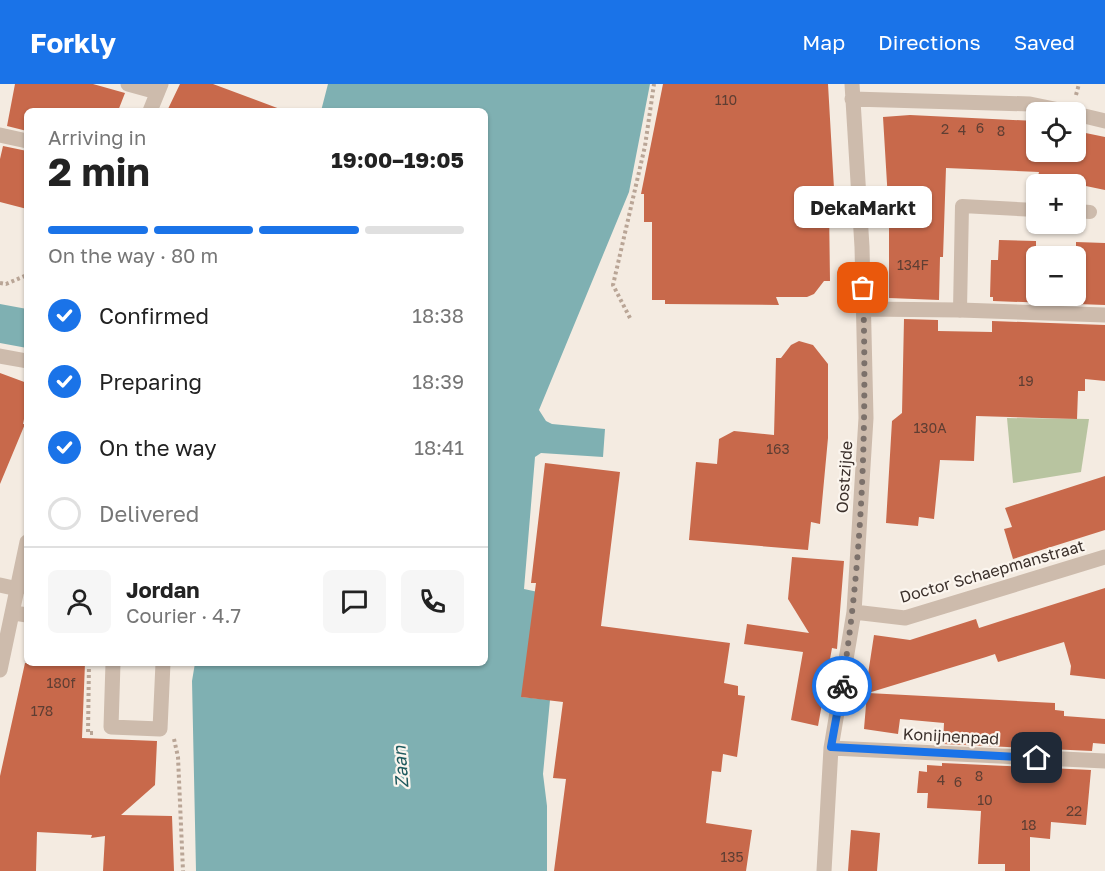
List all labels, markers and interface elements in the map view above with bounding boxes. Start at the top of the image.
text: Forkly [30,26,116,59]
text: Map [802,29,845,55]
text: Directions [878,29,981,55]
text: Saved [1014,29,1075,55]
house number: 110 [715,91,737,108]
map controls [1026,102,1086,306]
button: locate [1026,102,1086,162]
house number: 6 [976,119,984,136]
house number: 2 [941,120,949,137]
house number: 4 [958,121,966,138]
house number: 8 [997,122,1005,139]
text: Arriving in [48,125,146,149]
text: 19:00–19:05 [331,146,464,173]
text: 2 min [48,148,150,195]
button: + [1026,174,1086,234]
callout: DekaMarkt [794,186,932,228]
text: DekaMarkt [810,195,916,219]
text: On the way · 80 m [48,243,218,267]
button: − [1026,246,1086,306]
house number: 134F [897,256,929,273]
pin [837,262,888,313]
icon: bag [846,271,879,304]
icon: check [48,299,81,332]
text: Confirmed [99,302,209,329]
text: 18:38 [412,303,464,327]
icon: check [48,365,81,398]
text: Preparing [99,368,202,395]
text: 18:39 [412,369,464,393]
house number: 19 [1018,372,1034,389]
house number: 130A [913,419,947,436]
icon: check [48,431,81,464]
text: On the way [99,434,217,461]
text: 18:41 [414,435,464,459]
house number: 163 [766,440,790,457]
street label: Oostzijde [831,440,857,514]
text: Delivered [99,500,199,527]
street label: Doctor Schaepmanstraat [897,535,1087,607]
button: person [48,570,111,633]
button: chat [323,570,386,633]
button: phone [401,570,464,633]
text: Jordan [126,576,200,603]
text: Courier · 4.7 [126,603,241,627]
courier [812,656,872,716]
icon: bike [826,670,859,703]
house number: 180f [46,674,76,691]
house number: 178 [31,702,53,719]
street label: Konijnenpad [902,723,1000,749]
pin [1011,732,1062,783]
icon: home [1020,741,1053,774]
water label: Zaan [387,744,412,789]
house number: 8 [975,767,983,784]
house number: 4 [937,771,945,788]
house number: 6 [954,773,962,790]
house number: 10 [977,791,993,808]
house number: 22 [1066,802,1082,819]
house number: 18 [1021,816,1037,833]
house number: 135 [720,848,744,865]

